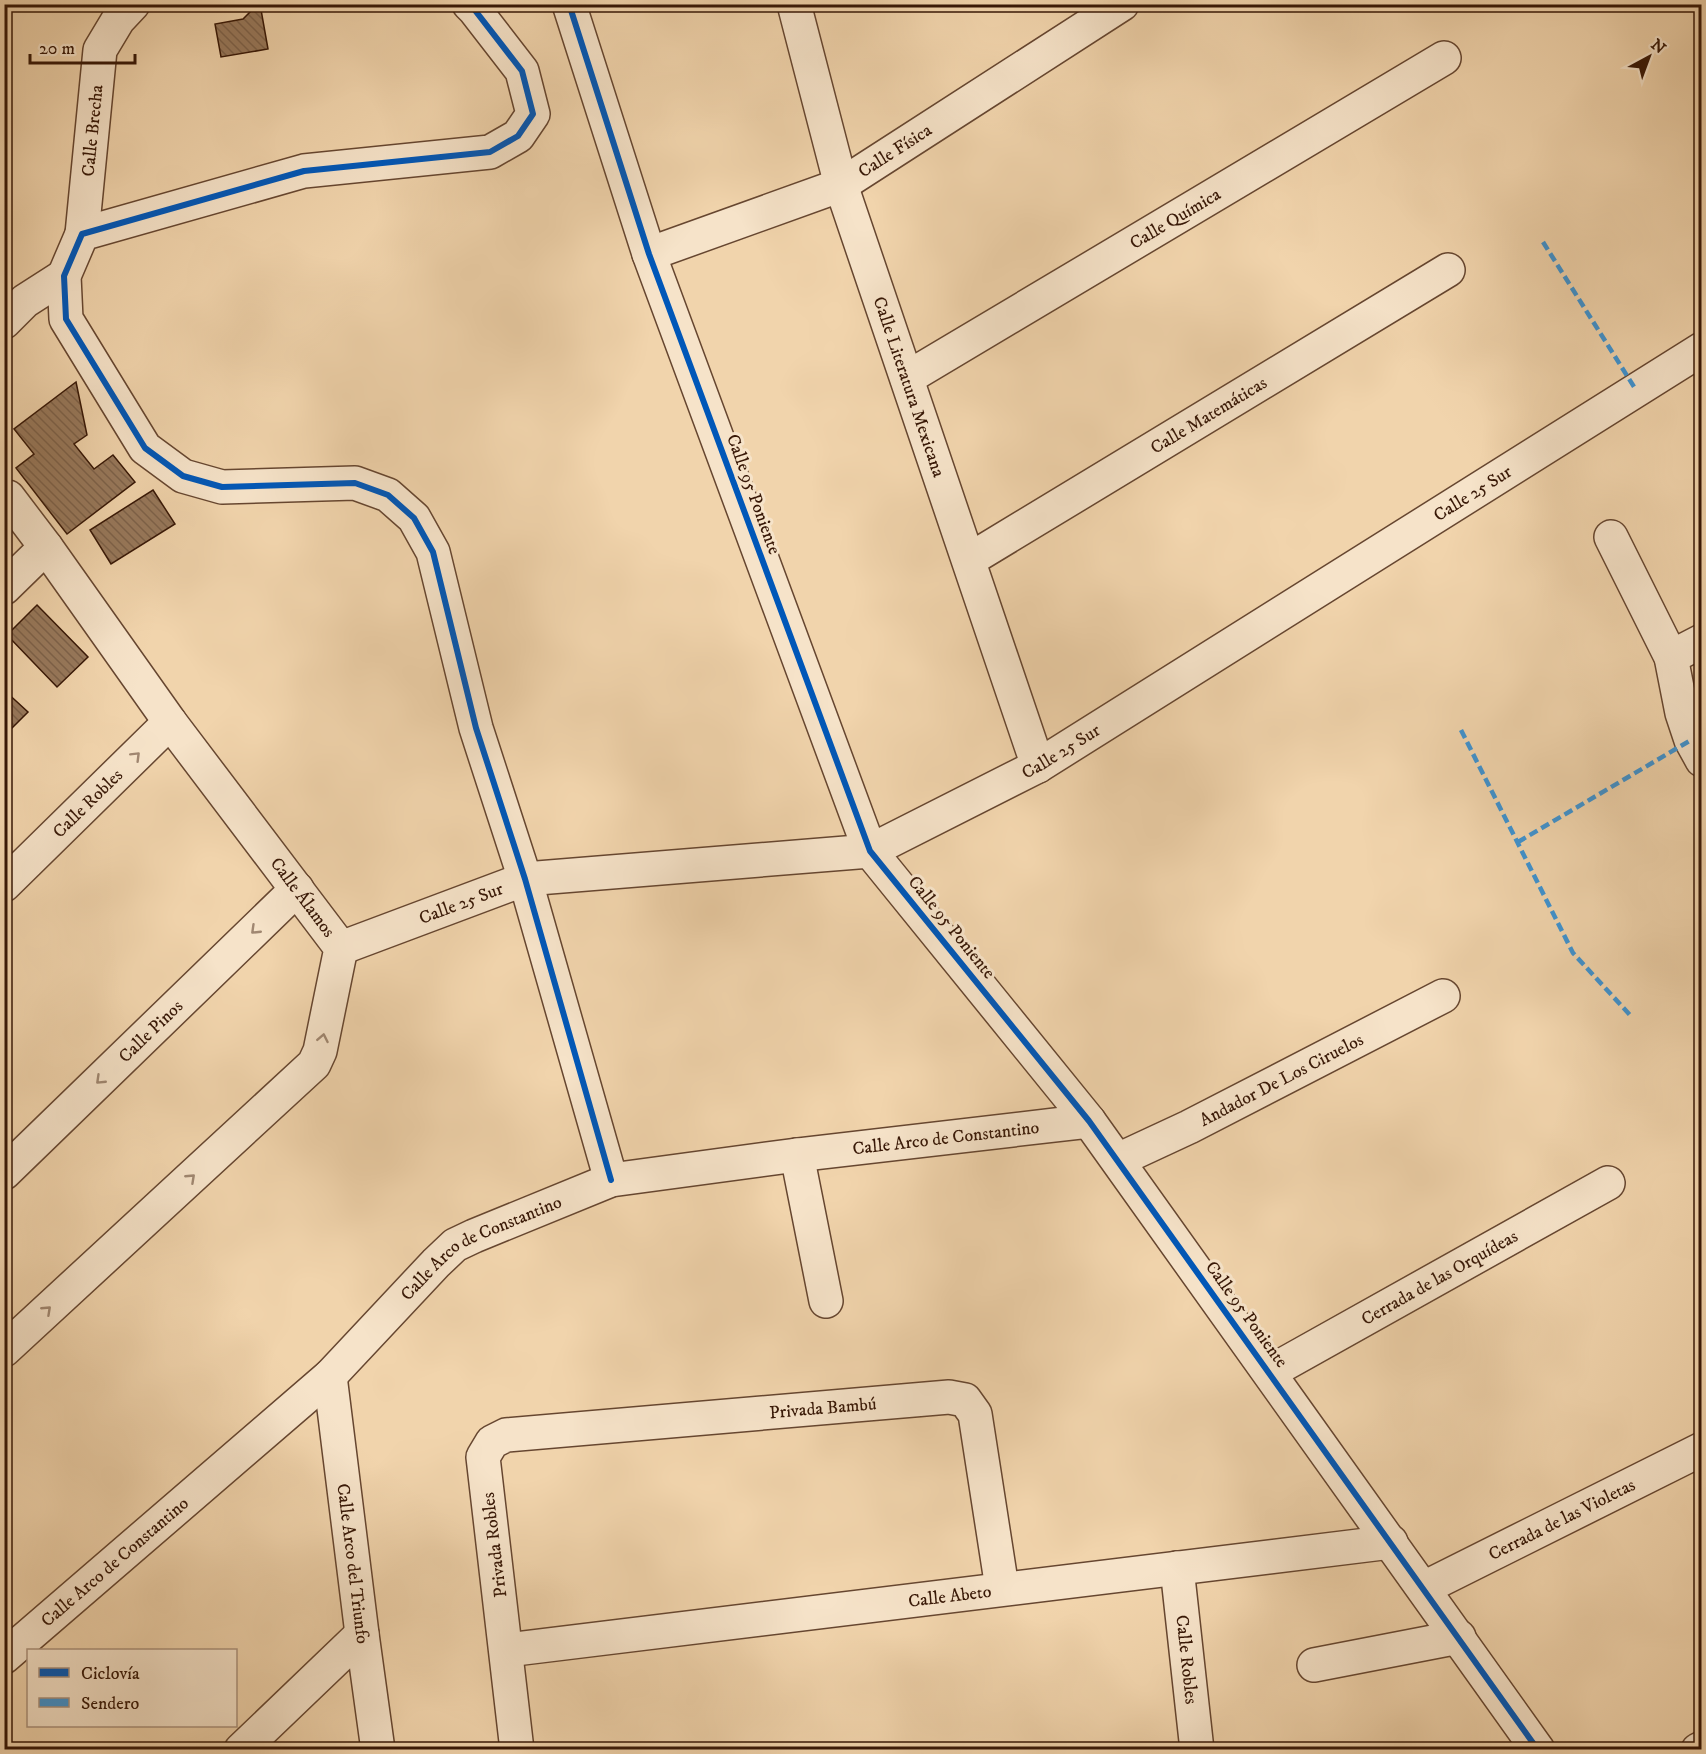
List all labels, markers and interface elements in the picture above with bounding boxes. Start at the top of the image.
scale bar [30,27,135,65]
north arrow [1619,27,1679,87]
text: N [1647,35,1670,58]
text: 20 m [39,38,75,60]
street label: Calle Brecha [78,83,109,177]
street label: Calle Física [854,119,937,183]
street label: Calle Química [1126,183,1225,255]
street label: Calle Literatura Mexicana [868,294,949,480]
street label: Calle Matemáticas [1147,372,1271,459]
street label: Calle 95 Poniente [721,431,785,557]
street label: Calle 25 Sur [1430,461,1516,527]
street label: Calle 25 Sur [1018,720,1105,784]
one-way arrow [128,752,139,763]
street label: Calle Robles [49,765,128,843]
street label: Calle Álamos [265,853,340,942]
street label: Calle 95 Poniente [903,872,1000,984]
street label: Calle 25 Sur [416,878,507,930]
one-way arrow [252,922,263,933]
street label: Calle Pinos [114,996,188,1068]
street label: Andador De Los Ciruelos [1196,1029,1367,1132]
one-way arrow [316,1034,329,1044]
one-way arrow [97,1073,108,1084]
street label: Calle Arco de Constantino [851,1117,1041,1160]
one-way arrow [183,1174,194,1185]
street label: Calle Arco de Constantino [396,1191,565,1306]
street label: Cerrada de las Orquídeas [1358,1226,1522,1331]
street label: Calle 95 Poniente [1200,1257,1292,1372]
one-way arrow [41,1306,51,1317]
street label: Privada Bambú [768,1393,878,1424]
street label: Cerrada de las Violetas [1485,1474,1639,1566]
street label: Calle Arco del Triunfo [331,1482,373,1646]
street label: Privada Robles [478,1491,512,1599]
street label: Calle Arco de Constantino [37,1493,194,1632]
street label: Calle Abeto [907,1581,993,1613]
street label: Calle Robles [1170,1614,1202,1705]
legend [27,1649,237,1727]
text: Ciclovía [81,1663,140,1685]
text: Sendero [81,1693,139,1715]

